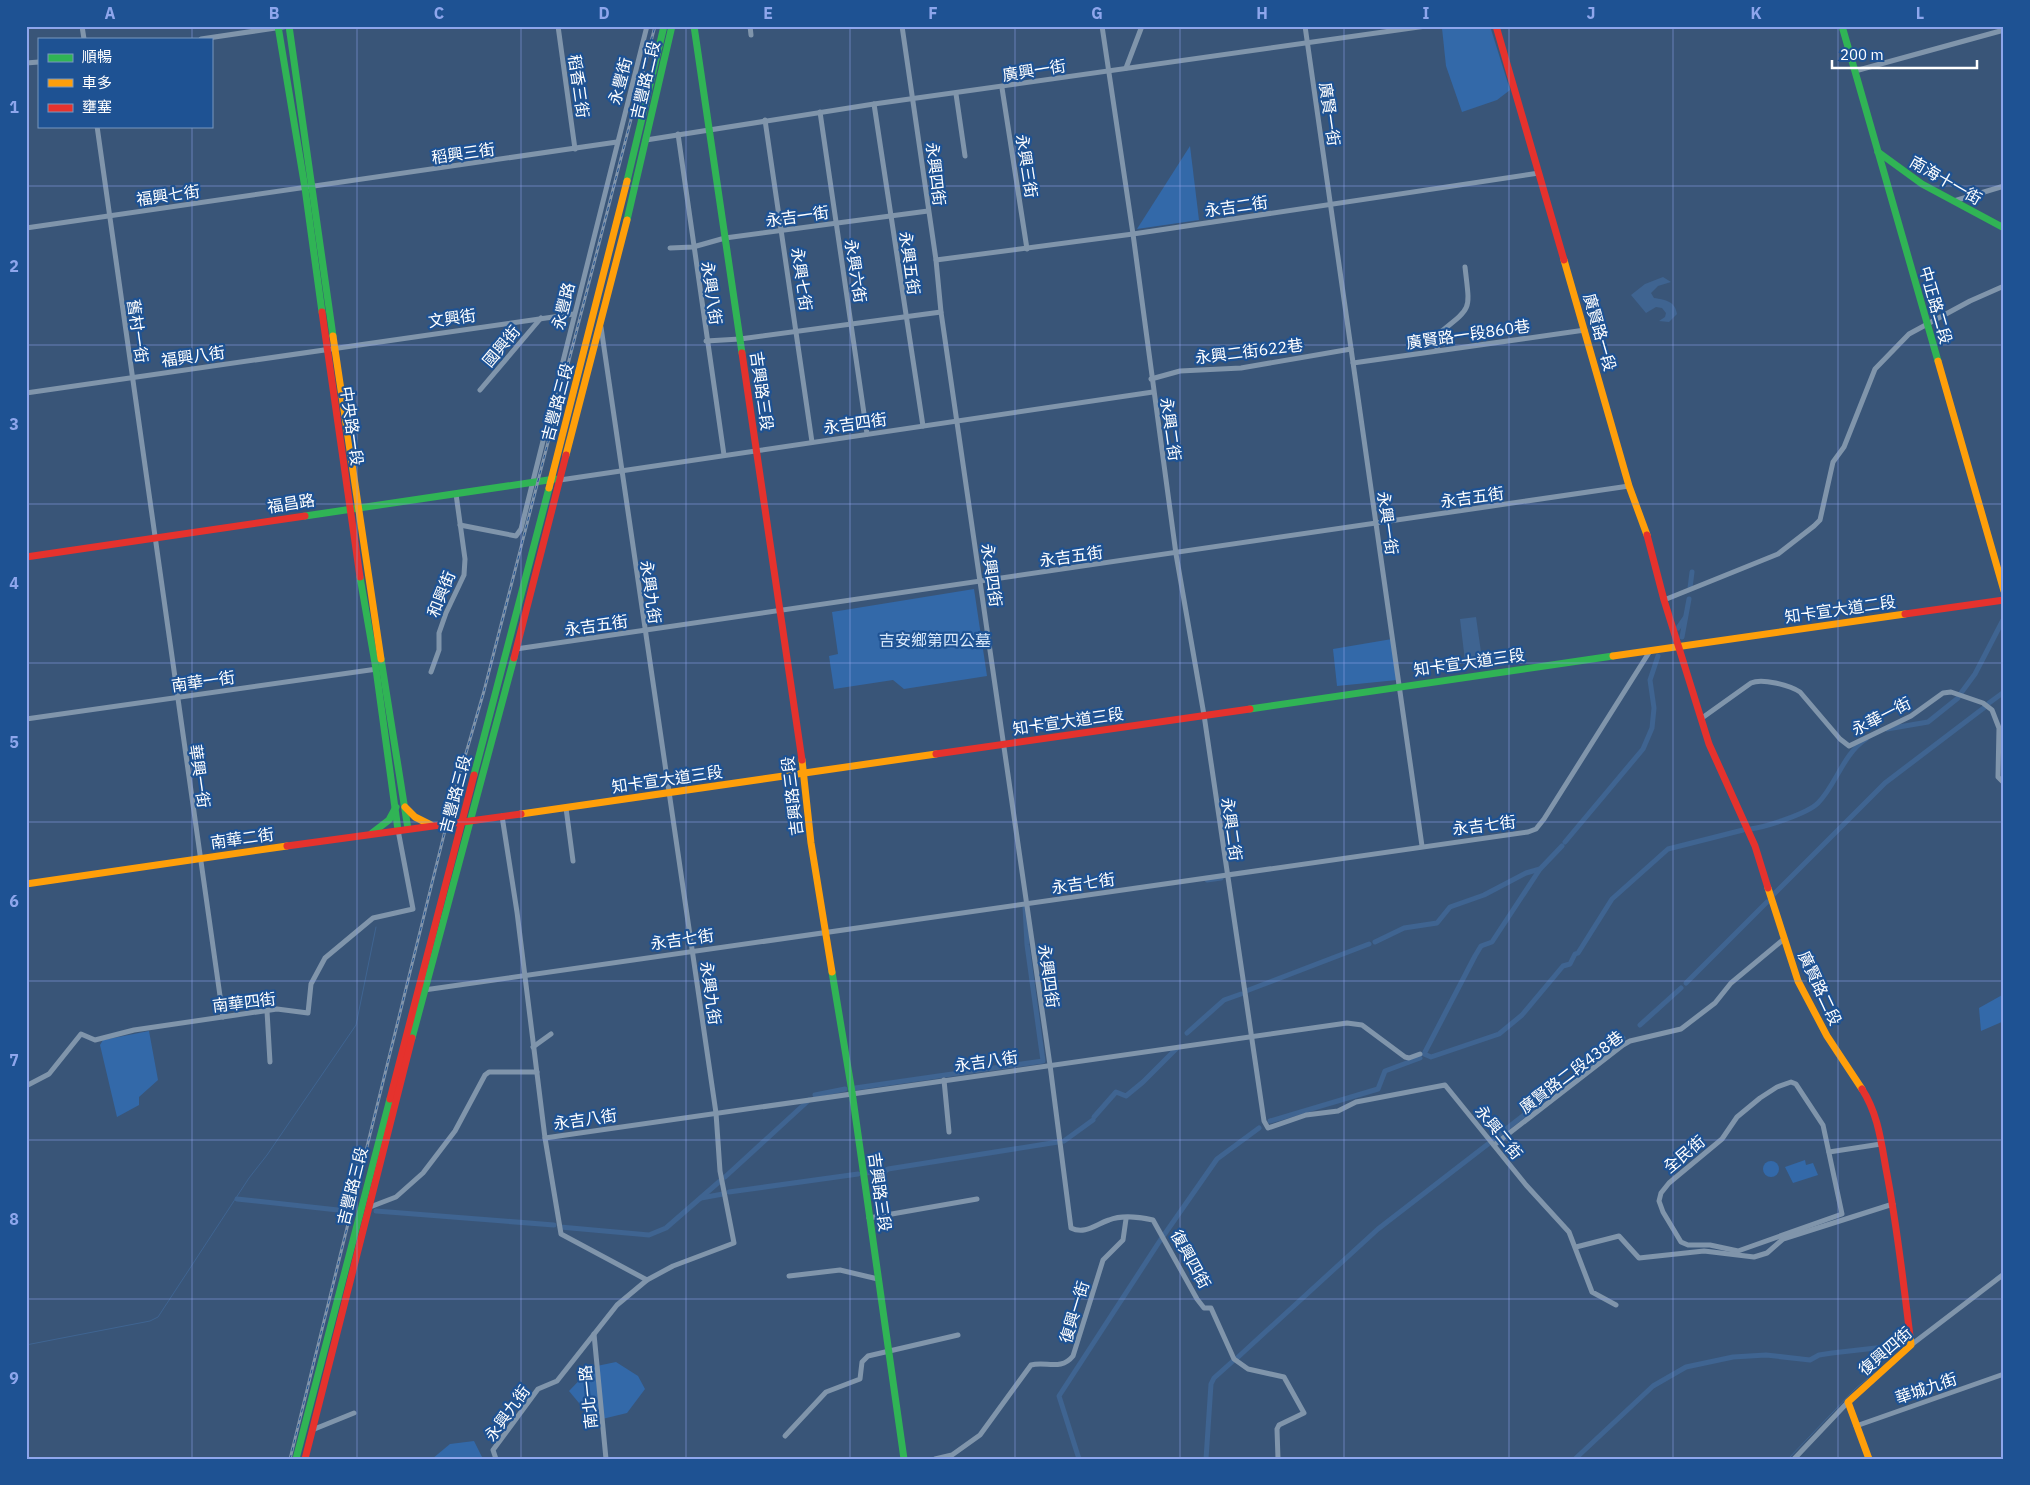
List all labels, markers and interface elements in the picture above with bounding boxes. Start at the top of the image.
text: A [105,3,116,23]
text: B [269,3,280,23]
text: C [434,3,444,23]
text: D [598,3,610,23]
text: E [763,3,773,23]
text: F [928,3,938,23]
text: G [1091,3,1103,23]
text: H [1256,3,1268,23]
text: I [1423,3,1430,23]
text: J [1587,3,1595,23]
text: K [1750,3,1762,23]
text: L [1916,3,1924,23]
legend [38,38,212,128]
scale bar [1832,38,1978,70]
street label: 吉豐路二段 [626,39,664,121]
text: 200 m [1840,45,1884,64]
text: 順暢 [82,47,112,66]
street label: 稻香三街 [565,53,593,119]
street label: 永豐街 [604,55,636,107]
street label: 廣興一街 [1001,55,1067,85]
text: 車多 [82,73,112,92]
street label: 廣賢一街 [1316,81,1344,147]
text: 1 [9,97,19,117]
text: 壅塞 [82,97,112,116]
street label: 永興三街 [1012,133,1042,199]
street label: 稻興三街 [430,139,496,167]
street label: 永興四街 [922,141,950,207]
street label: 南海十一街 [1906,151,1986,209]
street label: 福興七街 [135,181,201,209]
street label: 永吉二街 [1203,192,1269,220]
street label: 永吉一街 [764,202,830,230]
street label: 永興五街 [896,230,924,296]
street label: 永興六街 [841,238,871,304]
street label: 永興七街 [788,246,816,312]
text: 2 [9,256,19,276]
street label: 永興八街 [698,260,726,326]
street label: 中正路二段 [1915,264,1957,346]
street label: 永豐路 [547,280,579,332]
street label: 廣賢路一段 [1579,291,1621,373]
street label: 舊村一街 [124,298,152,364]
street label: 文興街 [427,305,477,331]
street label: 廣賢路一段860巷 [1405,315,1531,353]
street label: 國興街 [478,321,524,371]
street label: 永興二街622巷 [1194,334,1304,368]
street label: 福興八街 [160,342,226,370]
street label: 吉興路三段 [747,350,777,432]
street label: 吉豐路三段 [537,361,577,443]
street label: 中央路一段 [337,385,367,467]
street label: 永興二街 [1157,396,1185,462]
street label: 永吉四街 [822,409,888,437]
text: 3 [9,414,19,434]
street label: 永吉五街 [1439,483,1505,511]
street label: 福昌路 [266,489,316,517]
street label: 永興一街 [1374,490,1402,556]
street label: 永興四街 [978,542,1006,608]
street label: 永吉五街 [1038,542,1104,570]
street label: 永興九街 [637,559,665,625]
street label: 和興街 [423,568,459,620]
text: 4 [9,573,19,593]
street label: 知卡宣大道二段 [1783,591,1897,627]
street label: 永吉五街 [563,611,629,639]
park label: 吉安鄉第四公墓 [879,630,991,650]
street label: 知卡宣大道三段 [1412,644,1526,680]
street label: 南華一街 [170,667,236,695]
street label: 永華一街 [1848,693,1914,739]
street label: 知卡宣大道三段 [1011,703,1125,739]
text: 5 [9,732,19,752]
street label: 華興一街 [186,743,214,809]
street label: 吉豐路三段 [435,753,475,835]
street label: 吉興路三段 [777,755,807,837]
street label: 知卡宣大道三段 [610,761,724,797]
street label: 永興二街 [1218,796,1246,862]
street label: 永吉七街 [1451,811,1517,839]
street label: 南華二街 [209,824,275,852]
street label: 永吉七街 [1050,869,1116,897]
text: 6 [9,891,19,911]
street label: 永吉七街 [649,925,715,953]
street label: 永興四街 [1035,943,1063,1009]
street label: 廣賢路二段 [1794,948,1846,1028]
street label: 永興九街 [697,960,725,1026]
street label: 南華四街 [211,988,277,1016]
street label: 廣賢路二段438巷 [1515,1026,1627,1118]
street label: 永吉八街 [953,1047,1019,1075]
text: 7 [9,1050,19,1070]
street label: 永興二街 [1471,1101,1527,1163]
street label: 永吉八街 [552,1105,618,1133]
street label: 全民街 [1659,1131,1709,1177]
street label: 吉豐路三段 [333,1145,371,1227]
street label: 吉興路三段 [865,1151,895,1233]
text: 8 [9,1209,19,1229]
street label: 復興四街 [1167,1226,1215,1292]
street label: 復興一街 [1055,1278,1093,1346]
street label: 復興四街 [1854,1322,1916,1380]
street label: 南北一路 [575,1364,601,1430]
text: 9 [9,1368,19,1388]
street label: 華城九街 [1892,1368,1960,1408]
street label: 永興九街 [480,1381,534,1445]

